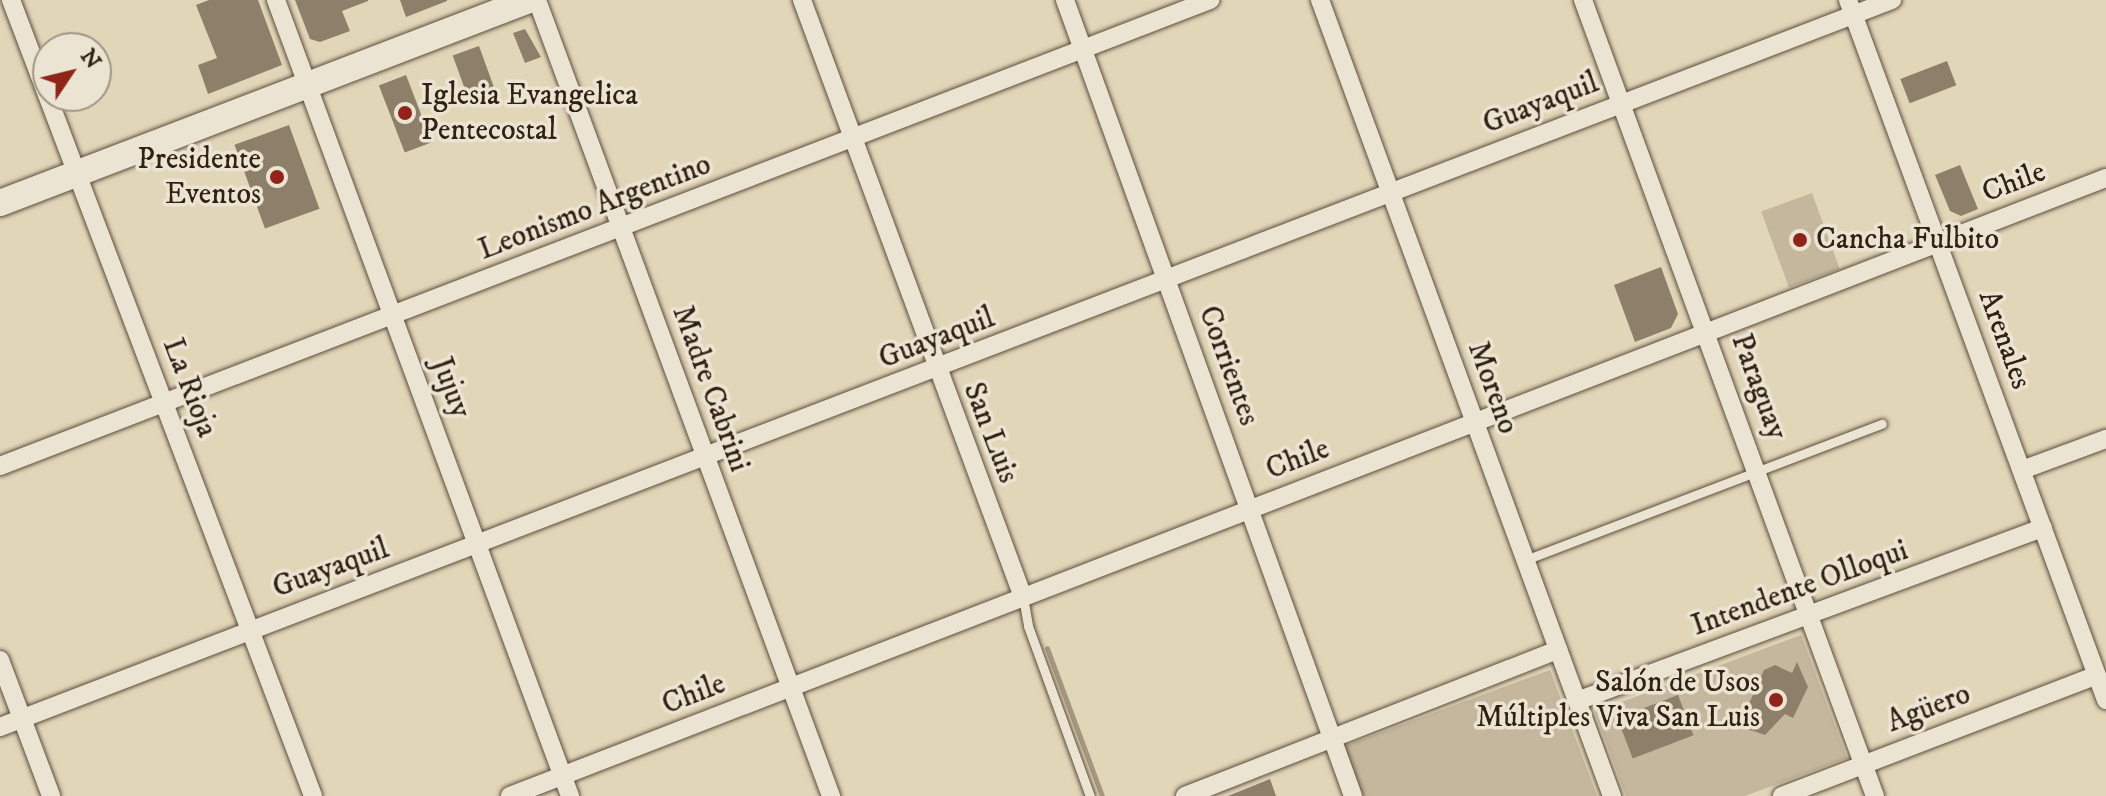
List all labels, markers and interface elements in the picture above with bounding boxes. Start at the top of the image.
north arrow [32,32,112,112]
text: N [74,44,107,74]
street label: Guayaquil [1478,65,1604,143]
place label: Iglesia Evangelica Pentecostal [421,78,638,148]
marker: Iglesia Evangelica Pentecostal [396,104,414,122]
place label: Presidente Eventos [137,142,261,212]
street label: Leonismo Argentino [474,147,716,269]
street label: Chile [1977,155,2051,211]
marker: Presidente Eventos [268,168,286,186]
place label: Cancha Fulbito [1816,222,1999,258]
marker: Cancha Fulbito [1791,231,1809,249]
street label: Arenales [1970,286,2038,394]
street label: Guayaquil [874,300,1000,378]
street label: Madre Cabrini [663,301,757,477]
street label: Corrientes [1190,301,1266,431]
street label: Paraguay [1722,329,1794,445]
street label: La Rioja [154,333,224,443]
street label: Moreno [1459,337,1525,439]
street label: Jujuy [423,353,477,423]
street label: San Luis [954,378,1026,488]
street label: Chile [1261,432,1335,488]
street label: Guayaquil [268,531,394,607]
street label: Intendente Olloqui [1687,533,1913,645]
place label: Salón de Usos Múltiples Viva San Luis [1476,665,1760,736]
street label: Chile [657,667,731,723]
street label: Agüero [1882,677,1976,741]
marker: Salón de Usos Múltiples Viva San Luis [1767,691,1785,709]

